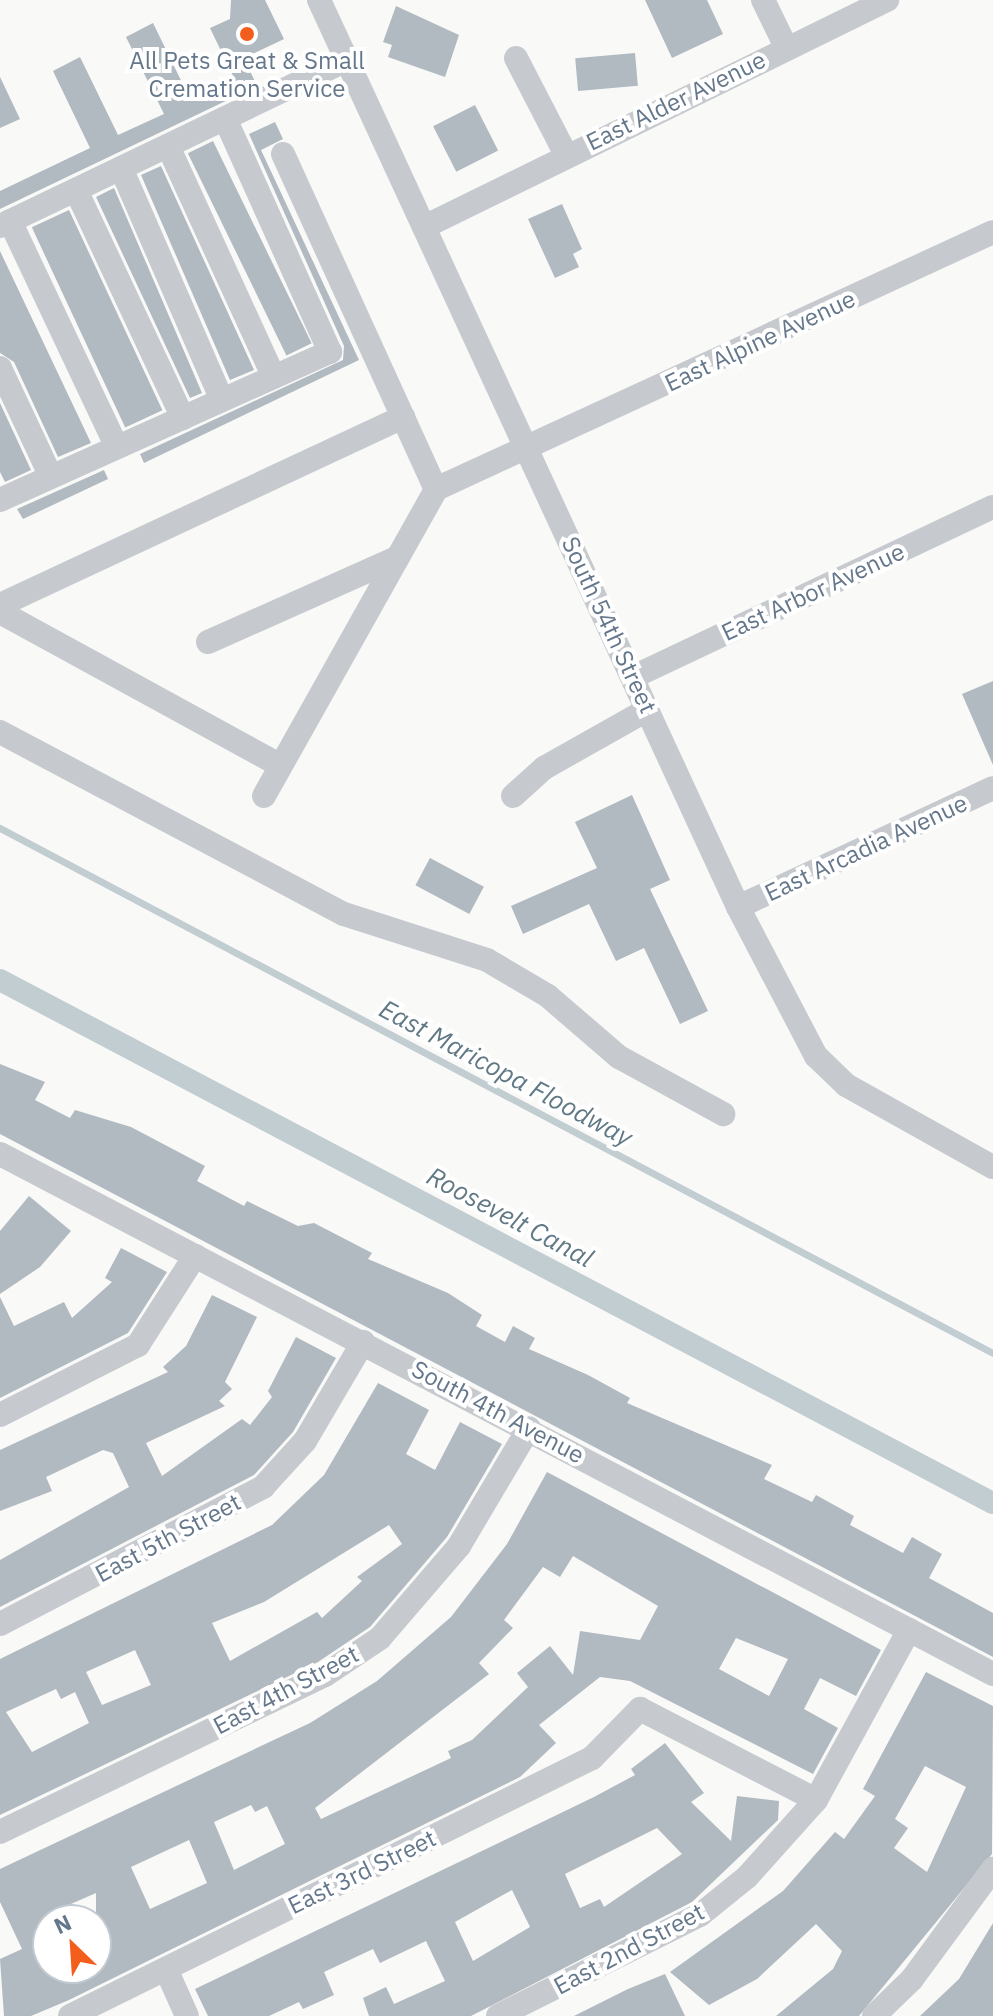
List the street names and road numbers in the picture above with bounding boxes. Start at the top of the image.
street label: East Alder Avenue [582,45,770,157]
street label: East Alpine Avenue [660,284,860,398]
street label: South 54th Street [556,532,662,718]
street label: East Arbor Avenue [717,537,909,647]
street label: East Arcadia Avenue [760,788,972,908]
street label: South 4th Avenue [407,1354,589,1470]
street label: East 5th Street [90,1488,246,1588]
street label: East 4th Street [208,1640,364,1740]
street label: East 3rd Street [283,1824,441,1920]
street label: East 2nd Street [549,1897,709,2001]

